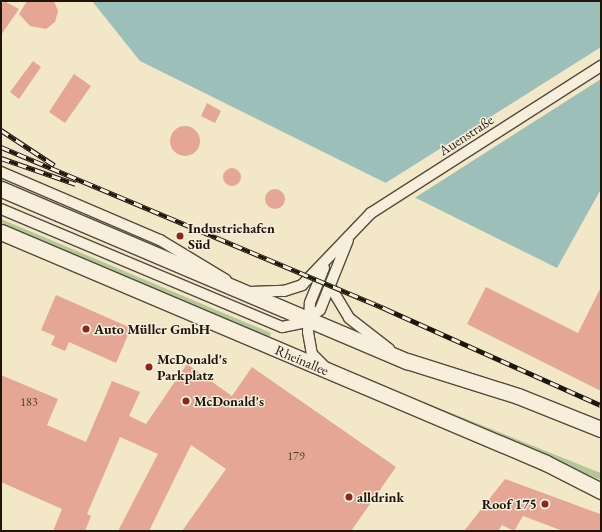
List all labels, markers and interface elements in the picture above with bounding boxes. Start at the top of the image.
street label: Auenstraße [436,111,496,159]
place label: Industriehafen Süd [188,220,275,252]
marker: Industriehafen Süd [175,231,185,241]
place label: Auto Müller GmbH [94,321,210,337]
marker: Auto Müller GmbH [81,324,91,334]
street label: Rheinallee [273,341,331,379]
place label: McDonald's Parkplatz [157,351,227,384]
marker: McDonald's Parkplatz [144,362,154,372]
place label: McDonald's [194,393,264,409]
house number: 183 [20,396,38,410]
marker: McDonald's [181,396,191,406]
house number: 179 [287,450,305,464]
place label: alldrink [357,489,404,505]
marker: alldrink [344,492,354,502]
place label: Roof 175 [482,496,537,512]
marker: Roof 175 [540,499,550,509]

